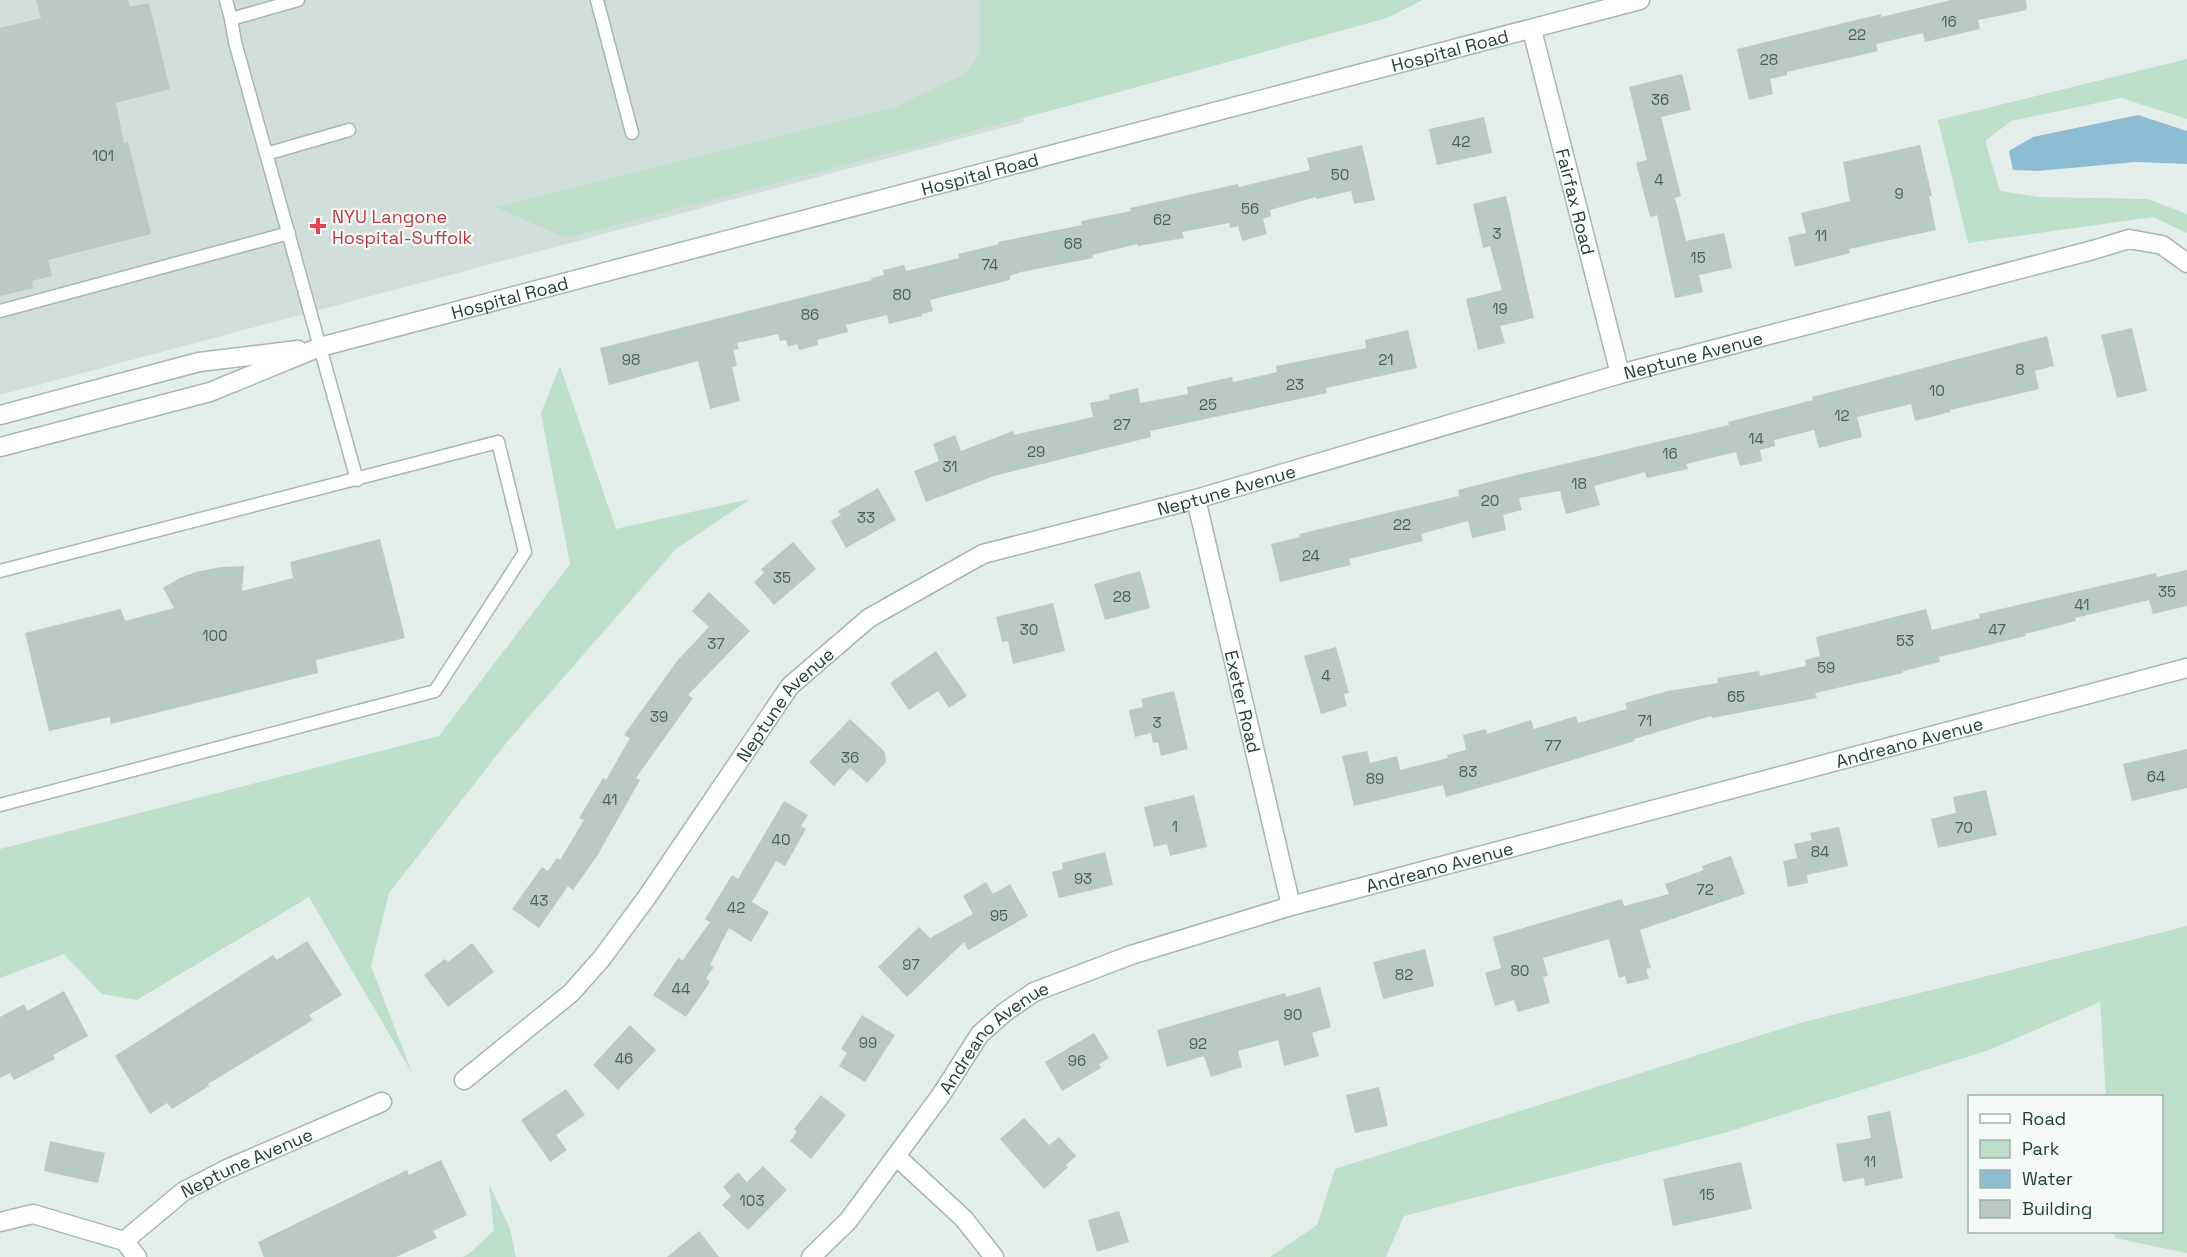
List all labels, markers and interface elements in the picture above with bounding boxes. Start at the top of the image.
house number: 16 [1941,12,1957,31]
street label: Hospital Road [1389,24,1511,76]
house number: 22 [1848,25,1866,44]
house number: 28 [1760,50,1778,69]
house number: 36 [1651,90,1669,109]
house number: 42 [1452,132,1470,151]
house number: 101 [92,146,114,165]
street label: Fairfax Road [1551,146,1600,257]
street label: Hospital Road [919,147,1041,200]
house number: 50 [1331,165,1349,184]
house number: 4 [1654,170,1664,189]
house number: 9 [1894,184,1904,203]
house number: 56 [1241,199,1259,218]
place label: NYU Langone Hospital-Suffolk [332,205,472,249]
house number: 62 [1153,210,1171,229]
marker: NYU Langone Hospital-Suffolk [309,217,327,235]
house number: 3 [1492,224,1502,243]
house number: 11 [1815,226,1827,245]
house number: 68 [1064,234,1082,253]
house number: 15 [1690,248,1706,267]
house number: 74 [982,255,998,274]
street label: Hospital Road [449,271,571,324]
house number: 80 [893,285,911,304]
house number: 19 [1492,299,1508,318]
house number: 86 [801,305,819,324]
street label: Neptune Avenue [1621,326,1765,384]
house number: 98 [622,350,640,369]
house number: 21 [1378,350,1394,369]
house number: 8 [2015,360,2025,379]
house number: 23 [1286,375,1304,394]
house number: 10 [1929,381,1945,400]
house number: 25 [1199,395,1217,414]
house number: 12 [1834,406,1850,425]
house number: 27 [1113,415,1131,434]
house number: 14 [1748,429,1764,448]
house number: 29 [1027,442,1045,461]
house number: 16 [1662,444,1678,463]
house number: 31 [942,457,958,476]
street label: Neptune Avenue [1155,459,1298,520]
house number: 18 [1571,474,1587,493]
house number: 20 [1481,491,1499,510]
house number: 33 [857,508,875,527]
house number: 22 [1393,515,1411,534]
house number: 24 [1302,546,1320,565]
house number: 35 [773,568,791,587]
house number: 35 [2158,582,2176,601]
house number: 28 [1113,587,1131,606]
house number: 41 [2074,595,2090,614]
house number: 30 [1020,620,1038,639]
house number: 47 [1988,620,2006,639]
house number: 100 [202,626,228,645]
house number: 53 [1896,631,1914,650]
house number: 37 [707,634,725,653]
street label: Neptune Avenue [731,642,838,766]
street label: Exeter Road [1220,648,1266,755]
house number: 59 [1817,658,1835,677]
house number: 4 [1321,666,1331,685]
house number: 65 [1727,687,1745,706]
house number: 39 [650,707,668,726]
house number: 71 [1638,711,1652,730]
street label: Andreano Avenue [1833,711,1985,772]
house number: 3 [1152,713,1162,732]
house number: 77 [1545,736,1561,755]
house number: 36 [841,748,859,767]
house number: 83 [1459,762,1477,781]
house number: 64 [2147,767,2165,786]
house number: 89 [1366,769,1384,788]
house number: 41 [602,790,618,809]
house number: 1 [1172,817,1178,836]
house number: 70 [1955,818,1973,837]
house number: 40 [772,830,791,849]
street label: Andreano Avenue [1363,836,1516,897]
house number: 84 [1811,842,1829,861]
house number: 93 [1074,869,1092,888]
house number: 72 [1696,880,1714,899]
house number: 43 [530,891,548,910]
house number: 42 [727,898,745,917]
house number: 95 [990,906,1008,925]
house number: 97 [902,955,920,974]
house number: 80 [1511,961,1529,980]
house number: 82 [1395,965,1413,984]
street label: Andreano Avenue [933,976,1052,1098]
house number: 44 [672,979,690,998]
house number: 90 [1284,1005,1302,1024]
house number: 99 [859,1033,877,1052]
house number: 92 [1189,1034,1207,1053]
house number: 46 [615,1049,633,1068]
house number: 96 [1068,1051,1086,1070]
legend [1968,1095,2163,1233]
text: Road [2022,1107,2066,1130]
street label: Neptune Avenue [177,1122,316,1202]
text: Park [2022,1137,2060,1160]
house number: 11 [1864,1152,1876,1171]
text: Water [2022,1167,2073,1190]
house number: 15 [1699,1185,1715,1204]
house number: 103 [740,1191,764,1210]
text: Building [2022,1197,2092,1220]

